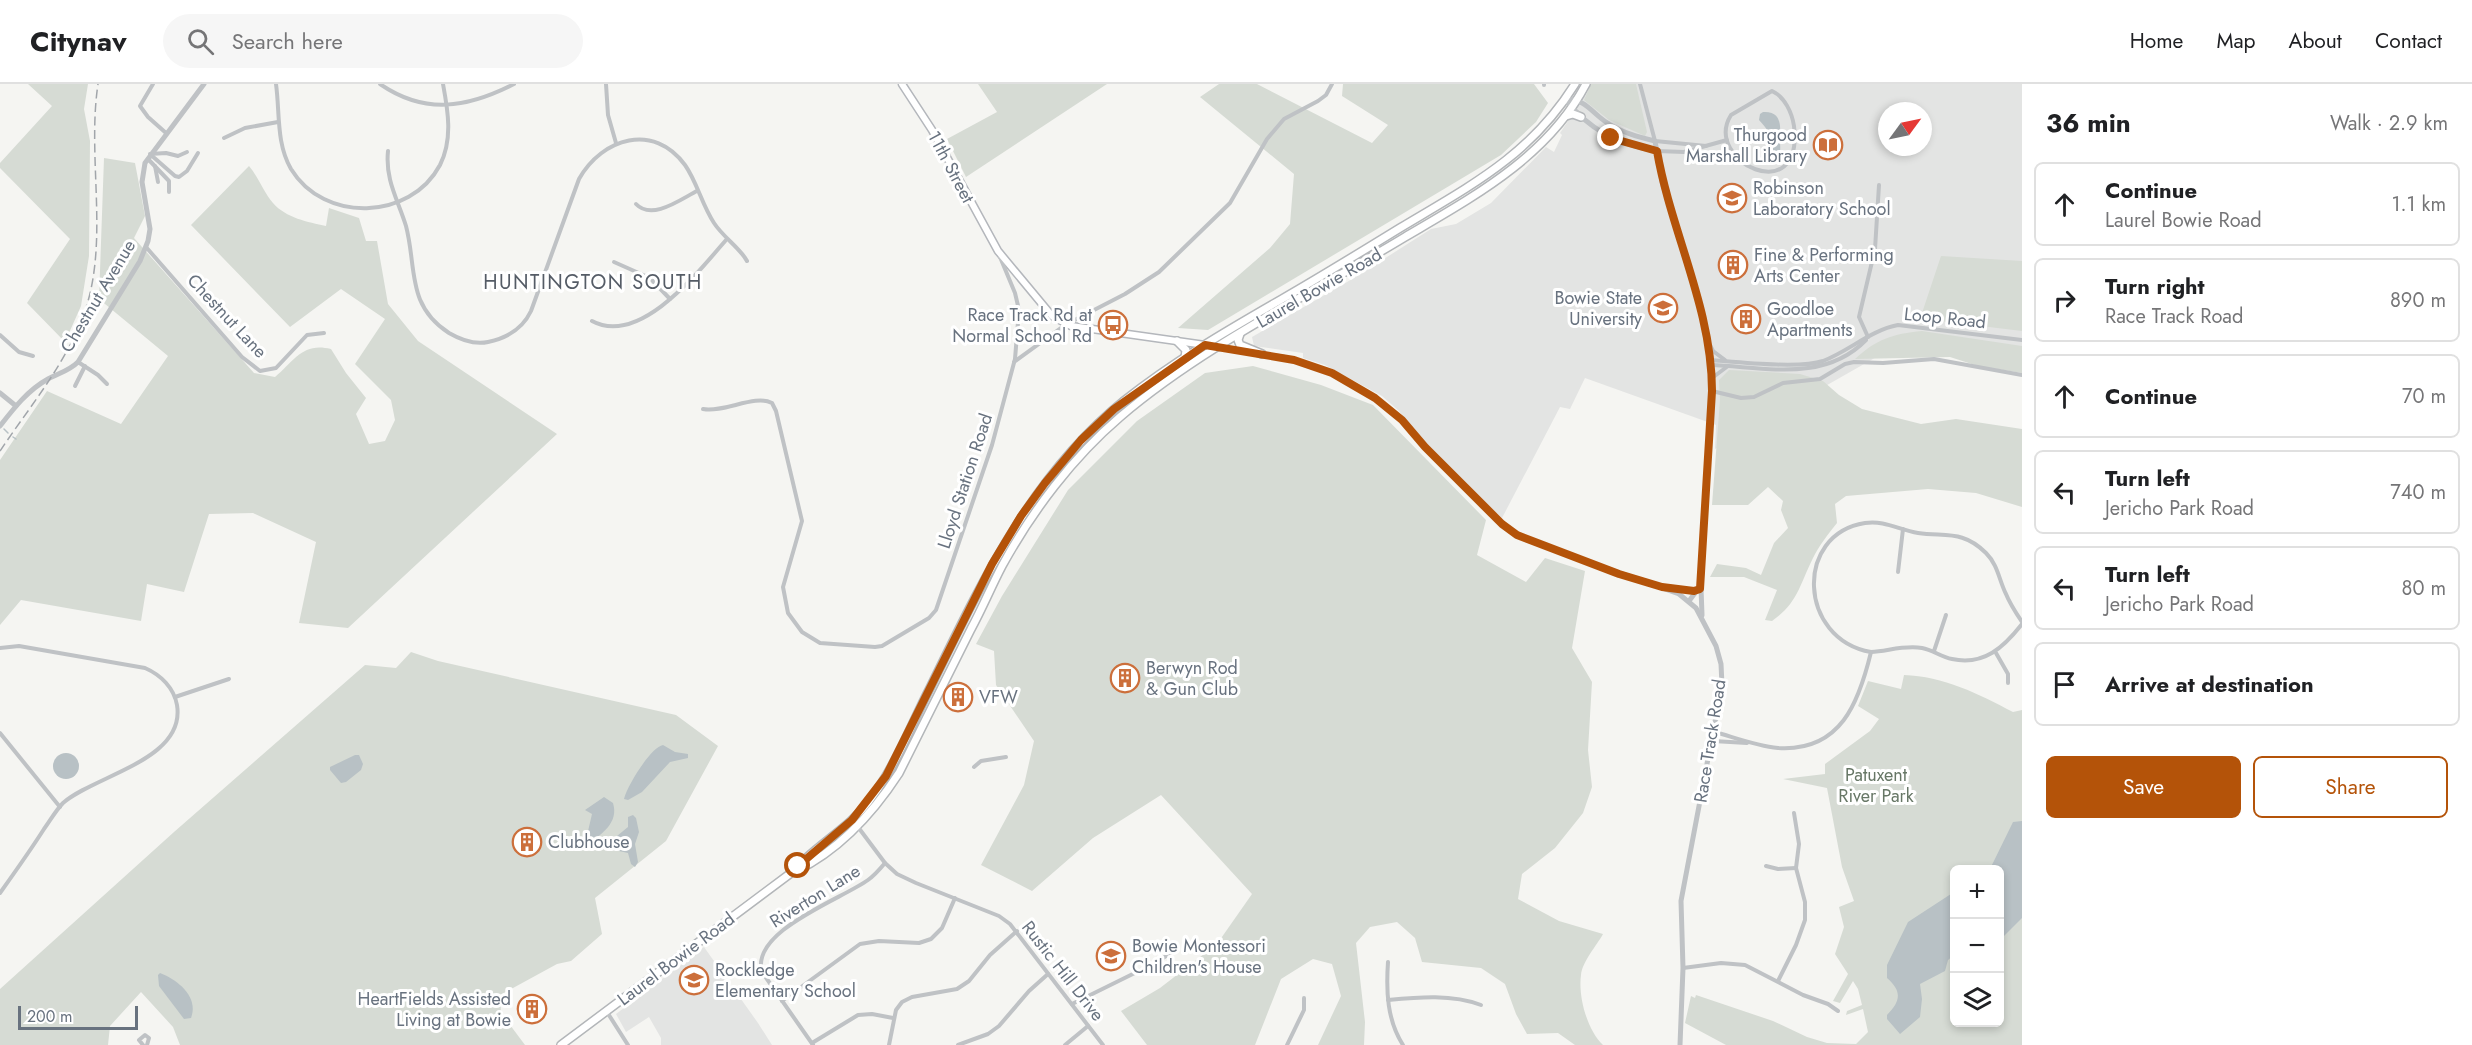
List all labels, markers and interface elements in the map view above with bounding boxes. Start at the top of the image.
search box [163,14,583,68]
text: Citynav [30,21,127,62]
icon: search [184,25,217,58]
text: Search here [232,25,343,57]
text: Home [2130,26,2183,56]
text: Map [2216,26,2256,56]
text: About [2289,26,2342,56]
text: Contact [2375,26,2442,56]
north arrow [1878,102,1932,156]
text: 36 min [2046,104,2131,142]
text: Walk · 2.9 km [2330,109,2448,138]
place label: Thurgood Marshall Library [1686,122,1807,169]
route end [1597,124,1623,150]
street label: 11th Street [921,126,981,208]
library icon: Thurgood Marshall Library [1812,129,1844,161]
text: Continue [2105,174,2197,206]
place label: Robinson Laboratory School [1753,175,1891,222]
school or university icon: Robinson Laboratory School [1716,182,1748,214]
icon: ahead [2048,188,2081,221]
text: 1.1 km [2392,190,2446,219]
text: Laurel Bowie Road [2105,206,2262,235]
street label: Chestnut Avenue [54,235,142,357]
street label: Laurel Bowie Road [1251,242,1387,334]
place label: Fine & Performing Arts Center [1754,242,1894,289]
building icon: Fine & Performing Arts Center [1717,249,1749,281]
street label: Chestnut Lane [181,268,273,364]
district label: HUNTINGTON SOUTH [483,268,703,297]
text: Turn right [2105,270,2205,302]
icon: right [2048,284,2081,317]
place label: Bowie State University [1554,285,1642,332]
text: 890 m [2390,286,2446,315]
school or university icon: Bowie State University [1647,292,1679,324]
place label: Goodloe Apartments [1767,296,1853,343]
street label: Loop Road [1903,301,1987,335]
place label: Race Track Rd at Normal School Rd [952,302,1093,349]
text: Race Track Road [2105,302,2243,331]
building icon: Goodloe Apartments [1730,303,1762,335]
bus stop icon: Race Track Rd at Normal School Rd [1097,309,1129,341]
icon: ahead [2048,380,2081,413]
text: Continue [2105,380,2197,412]
text: 70 m [2402,382,2446,411]
street label: Lloyd Station Road [931,410,999,552]
text: Turn left [2105,462,2190,494]
icon: left [2048,476,2081,509]
text: 740 m [2390,478,2446,507]
text: Jericho Park Road [2105,494,2254,523]
text: Turn left [2105,558,2190,590]
icon: left [2048,572,2081,605]
text: 80 m [2401,574,2446,603]
text: Jericho Park Road [2105,590,2254,619]
place label: Berwyn Rod & Gun Club [1146,655,1238,702]
building icon: Berwyn Rod & Gun Club [1109,662,1141,694]
icon: arrive [2048,668,2081,701]
text: Arrive at destination [2105,668,2314,700]
street label: Race Track Road [1687,677,1733,805]
building icon: VFW [942,681,974,713]
place label: VFW [979,684,1018,710]
button: Save [2046,756,2241,818]
button: Share [2253,756,2448,818]
park label: Patuxent River Park [1838,762,1914,809]
building icon: Clubhouse [511,826,543,858]
place label: Clubhouse [548,829,629,855]
route start [784,852,810,878]
street label: Riverton Lane [765,858,865,934]
map controls [1950,865,2004,1027]
button: + [1950,865,2004,919]
street label: Laurel Bowie Road [612,906,740,1012]
street label: Rustic Hill Drive [1015,915,1111,1027]
button: − [1950,919,2004,973]
place label: Bowie Montessori Children's House [1132,933,1266,980]
school or university icon: Bowie Montessori Children's House [1095,940,1127,972]
place label: Rockledge Elementary School [715,957,856,1004]
school or university icon: Rockledge Elementary School [678,964,710,996]
button: layers [1950,973,2004,1027]
place label: HeartFields Assisted Living at Bowie [358,986,511,1033]
building icon: HeartFields Assisted Living at Bowie [516,993,548,1025]
scale bar [18,1003,138,1030]
text: 200 m [27,1005,73,1028]

